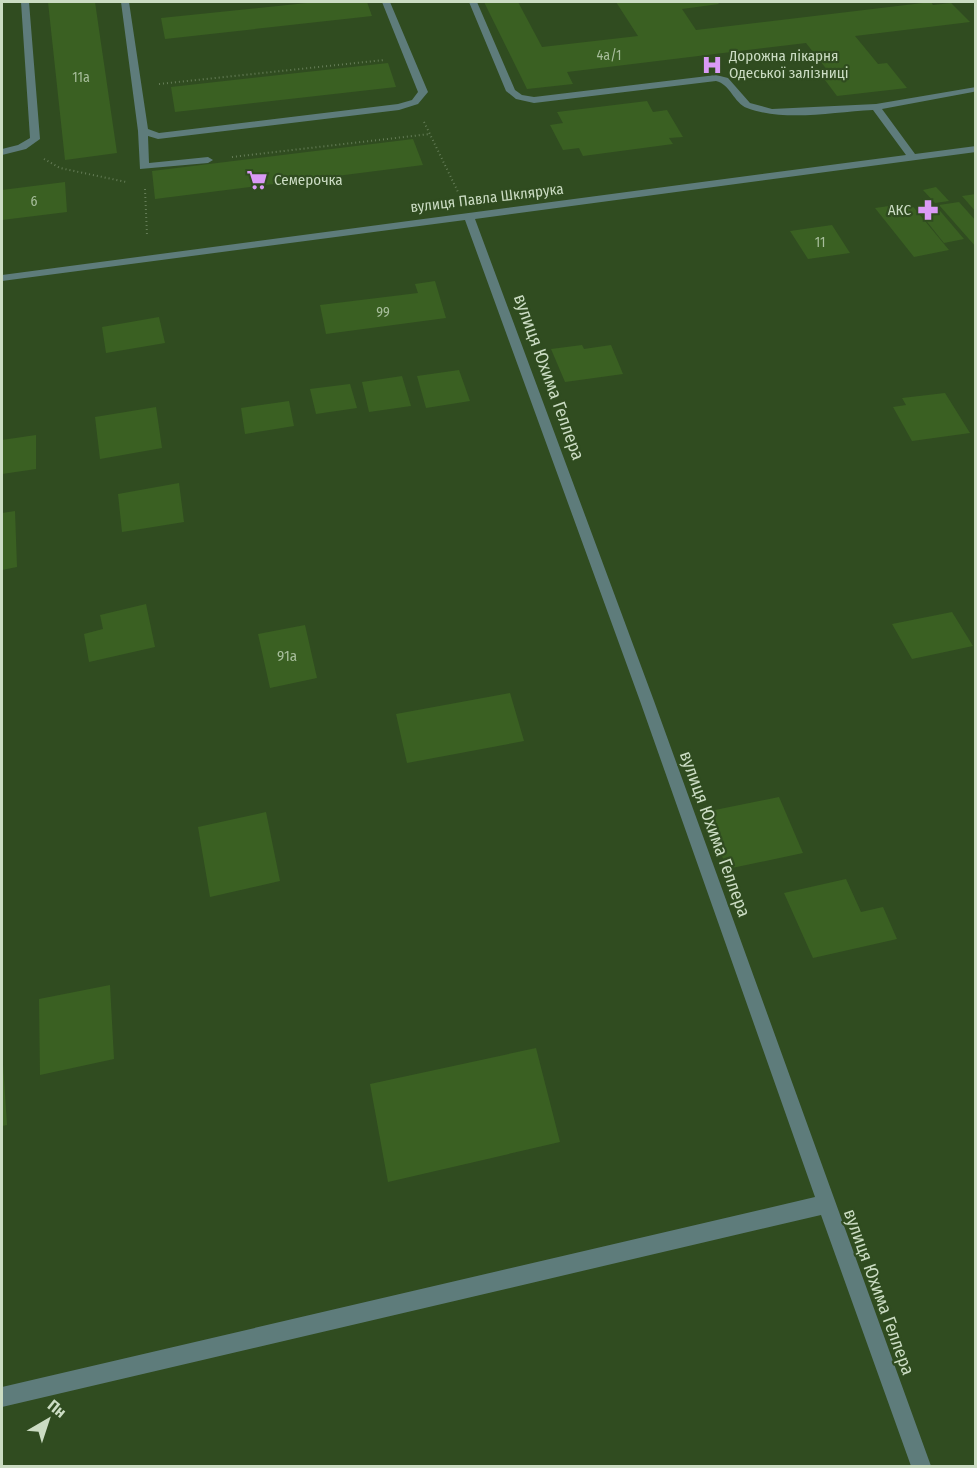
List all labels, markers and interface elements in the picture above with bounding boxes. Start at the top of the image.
house number: 4а/1 [597,47,621,64]
place label: Дорожна лікарня Одеської залізниці [728,47,848,82]
hospital icon: Дорожна лікарня Одеської залізниці [700,53,724,77]
house number: 11а [72,69,90,86]
supermarket icon: Семерочка [245,168,269,192]
place label: Семерочка [274,171,343,189]
street label: вулиця Павла Шклярука [409,180,565,216]
house number: 6 [31,193,38,210]
pharmacy icon: АКС [916,198,940,222]
place label: АКС [888,201,911,219]
house number: 11 [815,234,825,251]
street label: вулиця Юхима Геллера [509,291,589,463]
house number: 99 [376,304,390,321]
house number: 91а [277,647,297,665]
street label: вулиця Юхима Геллера [675,748,755,920]
street label: вулиця Юхима Геллера [839,1206,919,1378]
north arrow [18,1390,78,1450]
text: Пн [44,1396,70,1422]

